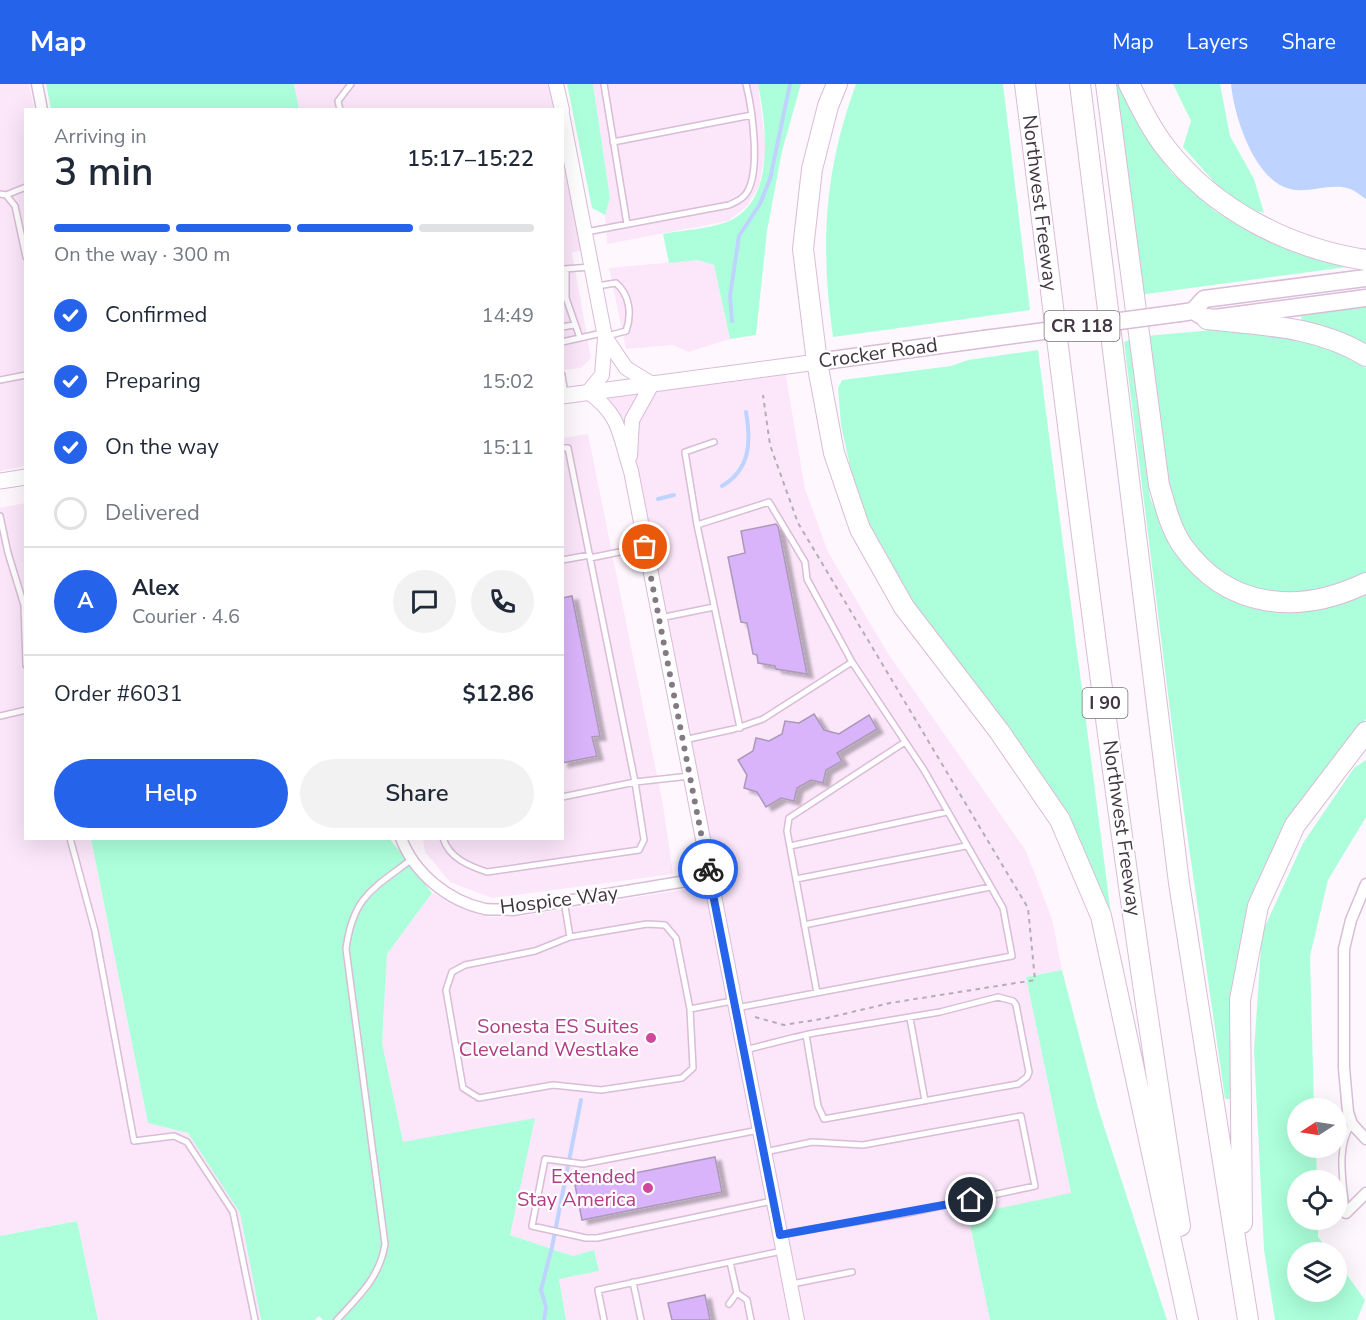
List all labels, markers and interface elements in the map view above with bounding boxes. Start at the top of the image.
text: Map [30,23,86,61]
text: Map [1112,28,1154,56]
text: Layers [1187,28,1248,56]
text: Share [1281,28,1336,56]
street label: Northwest Freeway [1016,113,1064,293]
text: Arriving in [54,123,147,150]
text: 15:17–15:22 [407,144,534,174]
text: 3 min [54,146,153,199]
text: On the way · 300 m [54,241,230,268]
icon: check [54,299,87,332]
text: Confirmed [105,300,207,330]
text: 14:49 [481,302,534,329]
road number: CR 118 [1044,311,1120,341]
street label: Crocker Road [817,331,939,375]
icon: check [54,365,87,398]
text: Preparing [105,366,201,396]
text: 15:02 [481,368,534,395]
icon: check [54,431,87,464]
text: On the way [105,432,219,462]
text: 15:11 [481,434,534,461]
text: Delivered [105,498,200,528]
pin [619,521,670,572]
icon: bag [628,530,661,563]
button: chat [393,570,456,633]
button: phone [471,570,534,633]
text: Alex [132,573,179,603]
text: A [77,586,94,616]
text: Courier · 4.6 [132,603,240,630]
text: Order #6031 [54,679,183,709]
text: $12.86 [463,679,534,709]
road number: I 90 [1082,688,1128,718]
street label: Northwest Freeway [1096,738,1148,918]
button: Help [54,759,288,828]
button: Share [300,759,534,828]
courier [678,839,738,899]
icon: bike [692,853,725,886]
street label: Hospice Way [498,879,620,921]
place label: Sonesta ES Suites Cleveland Westlake [459,1013,639,1063]
marker: Sonesta ES Suites Cleveland Westlake [644,1031,658,1045]
north arrow [1287,1098,1347,1158]
map controls [1287,1098,1347,1302]
place label: Extended Stay America [517,1163,636,1213]
button: locate [1287,1170,1347,1230]
pin [945,1174,996,1225]
marker: Extended Stay America [641,1181,655,1195]
icon: home [954,1183,987,1216]
button: layers [1287,1242,1347,1302]

